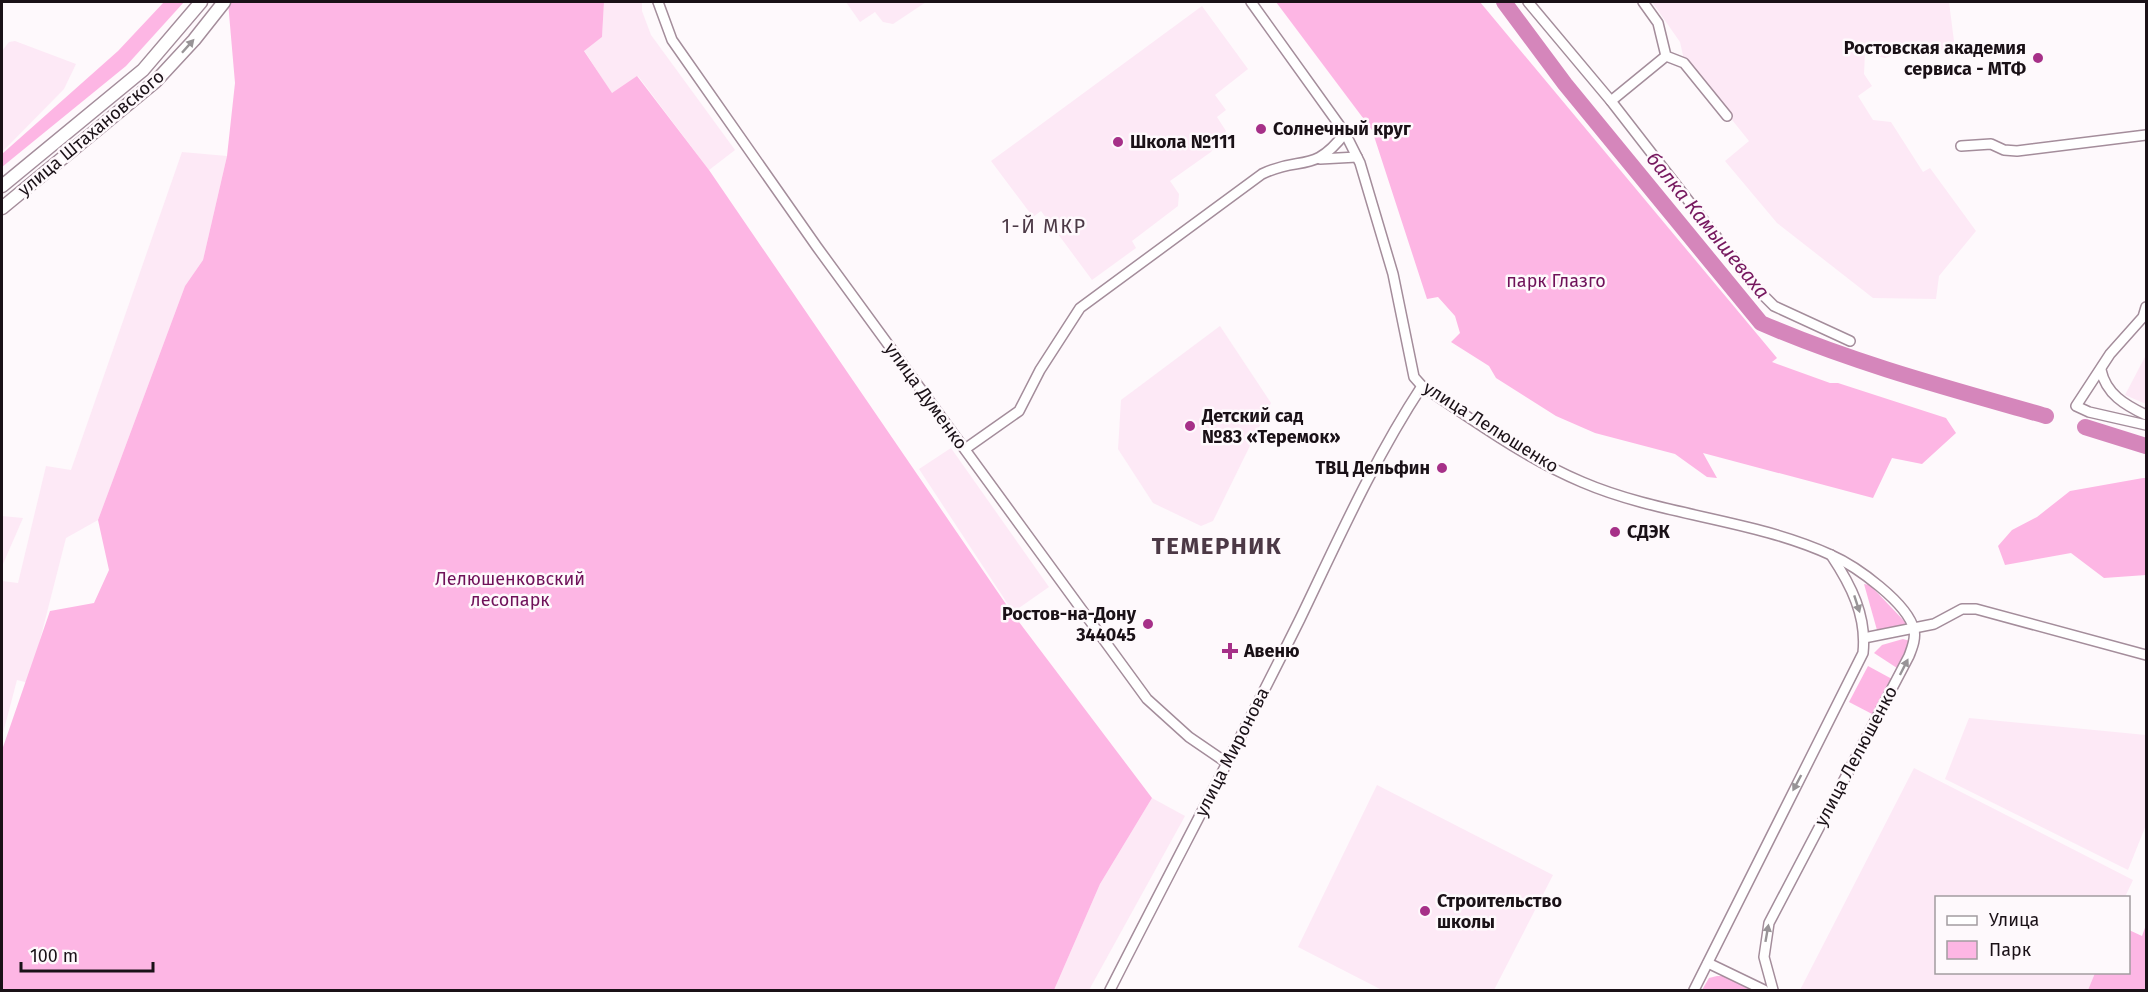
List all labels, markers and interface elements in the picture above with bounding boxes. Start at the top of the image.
place label: Ростовская академия сервиса - МТФ [1844,37,2026,80]
one-way arrow [181,39,194,54]
marker: Ростовская академия сервиса - МТФ [2031,51,2045,65]
street label: улица Штахановского [13,65,169,201]
place label: Солнечный круг [1273,118,1411,140]
marker: Солнечный круг [1254,122,1268,136]
place label: Школа №111 [1130,131,1236,153]
marker: Школа №111 [1111,135,1125,149]
water label: балка Камышеваха [1641,147,1775,303]
district label: 1-Й МКР [1001,214,1087,238]
park label: парк Глазго [1506,270,1606,292]
street label: улица Думенко [880,338,972,454]
street label: улица Лелюшенко [1419,376,1563,478]
place label: Детский сад №83 «Теремок» [1201,405,1341,448]
marker: Детский сад №83 «Теремок» [1183,419,1197,433]
place label: ТВЦ Дельфин [1316,457,1430,479]
marker: ТВЦ Дельфин [1435,461,1449,475]
place label: СДЭК [1627,521,1670,543]
marker: СДЭК [1608,525,1622,539]
district label: ТЕМЕРНИК [1152,532,1282,560]
park label: Лелюшенковский лесопарк [435,568,585,611]
one-way arrow [1853,595,1862,613]
place label: Ростов-на-Дону 344045 [1002,603,1137,646]
marker: Ростов-на-Дону 344045 [1141,617,1155,631]
place label: Авеню [1243,640,1300,662]
marker: Авеню [1221,642,1239,660]
one-way arrow [1899,658,1908,675]
street label: улица Лелюшенко [1810,682,1902,830]
street label: улица Миронова [1190,684,1274,820]
one-way arrow [1793,774,1803,792]
place label: Строительство школы [1437,890,1562,933]
legend [1935,896,2130,974]
marker: Строительство школы [1418,904,1432,918]
text: Улица [1989,909,2039,931]
one-way arrow [1763,924,1772,943]
scale bar [21,935,153,973]
text: Парк [1989,939,2032,961]
text: 100 m [30,945,78,967]

